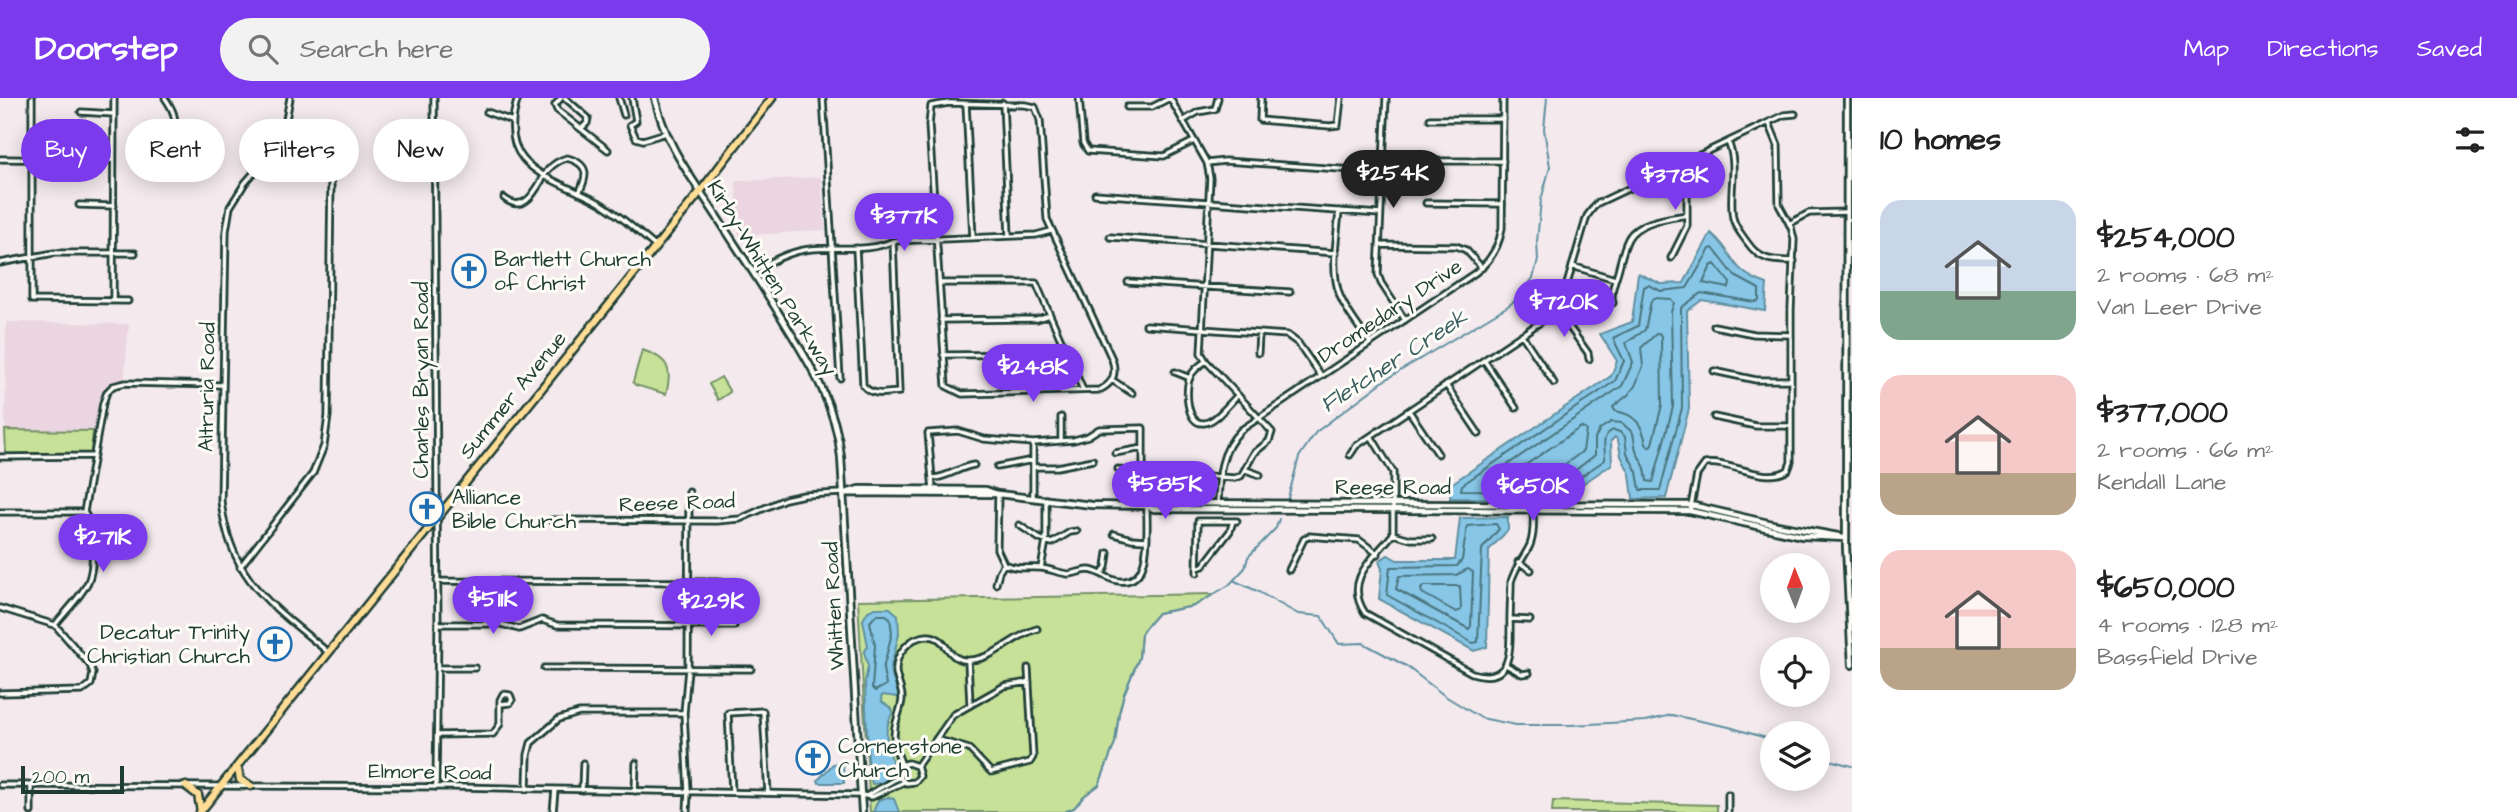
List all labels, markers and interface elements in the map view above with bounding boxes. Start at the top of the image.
search box [220,18,710,81]
text: Doorstep [35,26,178,72]
icon: search [244,30,282,68]
text: Search here [300,31,453,67]
text: Map [2184,32,2229,66]
text: Directions [2267,32,2379,66]
text: Saved [2417,32,2482,66]
chip: Buy [21,119,111,182]
chip: Rent [125,119,225,182]
chip: Filters [239,119,359,182]
chip: New [373,119,469,182]
text: 10 homes [1880,119,2001,161]
icon: filters [2451,121,2489,159]
pin: $254K [1344,150,1442,210]
pin: $378K [1626,152,1724,212]
text: $254K [1357,157,1429,189]
text: $378K [1641,159,1709,191]
street label: Kirby-Whitten Parkway [698,175,844,383]
pin: $377K [855,194,953,253]
text: $377K [871,200,937,232]
text: $254,000 [2097,217,2235,259]
icon: home [1936,228,2020,312]
place label: Bartlett Church of Christ [494,245,652,298]
church icon: Bartlett Church of Christ [450,252,488,290]
street label: Dromedary Drive [1312,252,1469,372]
text: 2 rooms · 68 m² [2097,259,2274,291]
pin: $720K [1515,280,1613,339]
street label: Charles Bryan Road [407,281,438,479]
text: $720K [1530,286,1598,318]
text: Van Leer Drive [2097,291,2262,323]
water label: Fletcher Creek [1314,301,1475,421]
street label: Altruria Road [191,322,223,452]
street label: Summer Avenue [453,325,573,465]
pin: $248K [984,344,1082,404]
text: $248K [998,351,1068,383]
text: $377,000 [2097,392,2228,434]
icon: home [1936,403,2020,487]
text: 2 rooms · 66 m² [2097,434,2274,466]
pin: $585K [1116,462,1214,521]
pin: $650K [1484,464,1582,523]
text: Kendall Lane [2097,466,2226,498]
text: $585K [1128,468,1202,500]
text: $650K [1497,470,1569,502]
street label: Reese Road [1335,473,1451,502]
place label: Alliance Bible Church [452,483,577,536]
street label: Reese Road [618,486,736,520]
church icon: Alliance Bible Church [408,490,446,528]
pin: $271K [54,514,152,574]
text: $271K [75,521,131,553]
street label: Whitten Road [816,541,852,671]
north arrow [1760,553,1830,623]
map controls [1760,553,1830,791]
text: $650,000 [2097,567,2235,609]
pin: $511K [444,576,542,636]
pin: $229K [662,578,760,638]
icon: home [1936,578,2020,662]
text: $511K [469,583,517,615]
text: $229K [678,585,744,617]
text: 4 rooms · 128 m² [2097,609,2278,641]
place label: Decatur Trinity Christian Church [87,618,251,671]
church icon: Decatur Trinity Christian Church [256,625,294,663]
button: locate [1760,637,1830,707]
text: Bassfield Drive [2097,641,2258,673]
button: layers [1760,721,1830,791]
place label: Cornerstone Church [838,732,962,785]
church icon: Cornerstone Church [794,739,832,777]
street label: Elmore Road [368,756,492,788]
scale bar [21,763,124,795]
text: 200 m [32,764,89,791]

